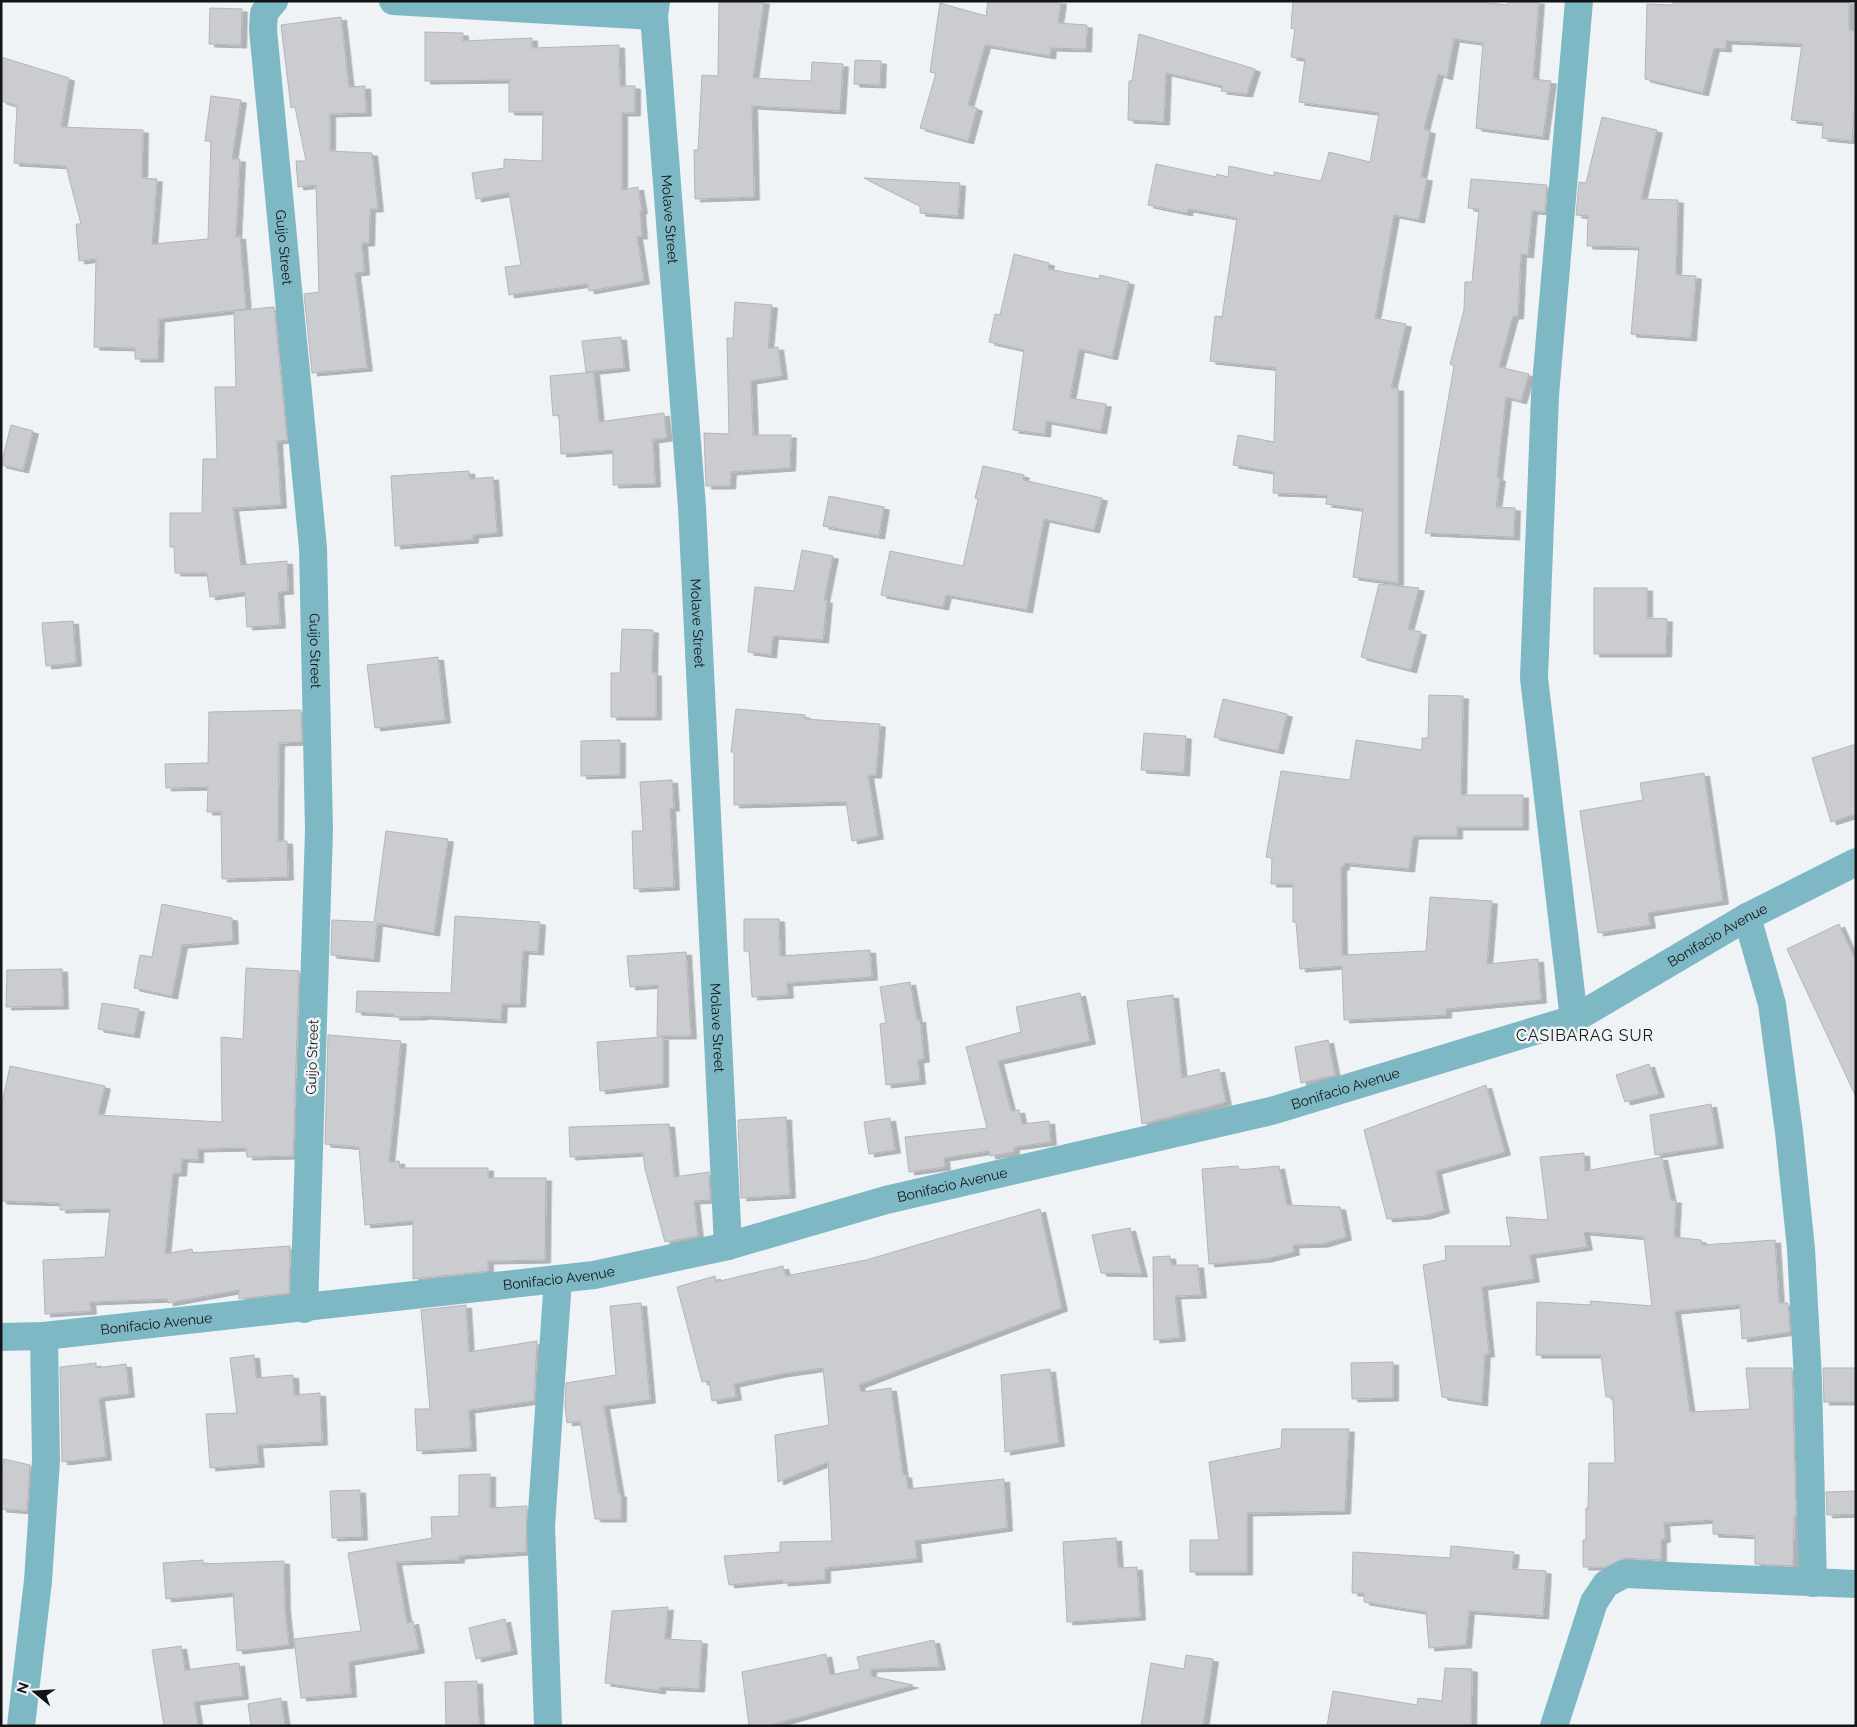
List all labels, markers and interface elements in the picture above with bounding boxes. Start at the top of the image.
street label: Molave Street [658,174,681,265]
street label: Guijo Street [272,209,296,286]
street label: Molave Street [687,578,708,669]
street label: Guijo Street [306,613,324,689]
street label: Bonifacio Avenue [1665,900,1770,970]
street label: Molave Street [707,983,728,1073]
street label: Guijo Street [303,1019,321,1095]
district label: CASIBARAG SUR [1516,1026,1654,1045]
street label: Bonifacio Avenue [1289,1064,1402,1112]
street label: Bonifacio Avenue [896,1164,1009,1205]
street label: Bonifacio Avenue [502,1263,616,1293]
street label: Bonifacio Avenue [99,1309,213,1338]
north arrow [10,1667,60,1717]
text: N [13,1680,32,1696]

